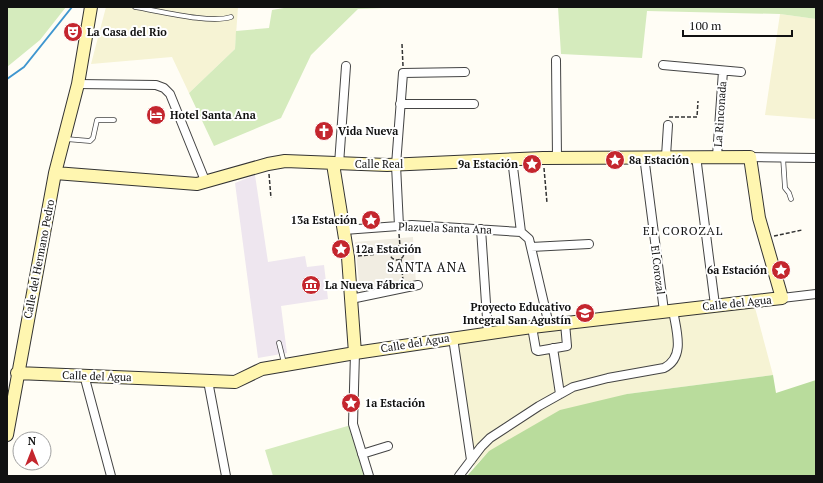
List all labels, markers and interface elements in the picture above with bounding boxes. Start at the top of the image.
scale bar [683,12,792,38]
text: 100 m [689,18,722,33]
theatre icon: La Casa del Rio [62,21,84,43]
place label: La Casa del Rio [87,25,167,39]
street label: La Rinconada [711,80,729,147]
hotel icon: Hotel Santa Ana [145,104,167,126]
place label: Hotel Santa Ana [170,108,256,122]
church icon: Vida Nueva [313,120,335,142]
place label: Vida Nueva [338,124,398,138]
place icon: 8a Estación [604,149,626,171]
place icon: 9a Estación [521,153,543,175]
place label: 8a Estación [629,153,689,167]
street label: Calle Real [355,157,403,171]
place label: 9a Estación [458,157,518,171]
street label: Calle del Hermano Pedro [21,198,57,320]
place icon: 13a Estación [360,209,382,231]
place label: 13a Estación [291,213,357,227]
street label: Plazuela Santa Ana [398,219,493,237]
district label: EL COROZAL [643,223,723,238]
place icon: 12a Estación [330,238,352,260]
place label: 12a Estación [355,242,421,256]
street label: El Corozal [648,244,668,296]
district label: SANTA ANA [387,258,467,276]
place icon: 6a Estación [770,259,792,281]
place label: 6a Estación [707,263,767,277]
museum icon: La Nueva Fábrica [300,274,322,296]
place label: La Nueva Fábrica [325,278,415,292]
street label: Calle del Agua [702,292,773,314]
place label: Proyecto Educativo Integral San Agustín [463,300,571,327]
school or university icon: Proyecto Educativo Integral San Agustín [574,302,596,324]
street label: Calle del Agua [380,331,451,355]
street label: Calle del Agua [62,368,132,384]
place icon: 1a Estación [340,392,362,414]
place label: 1a Estación [365,396,425,410]
north arrow [12,431,52,471]
text: N [28,434,37,448]

